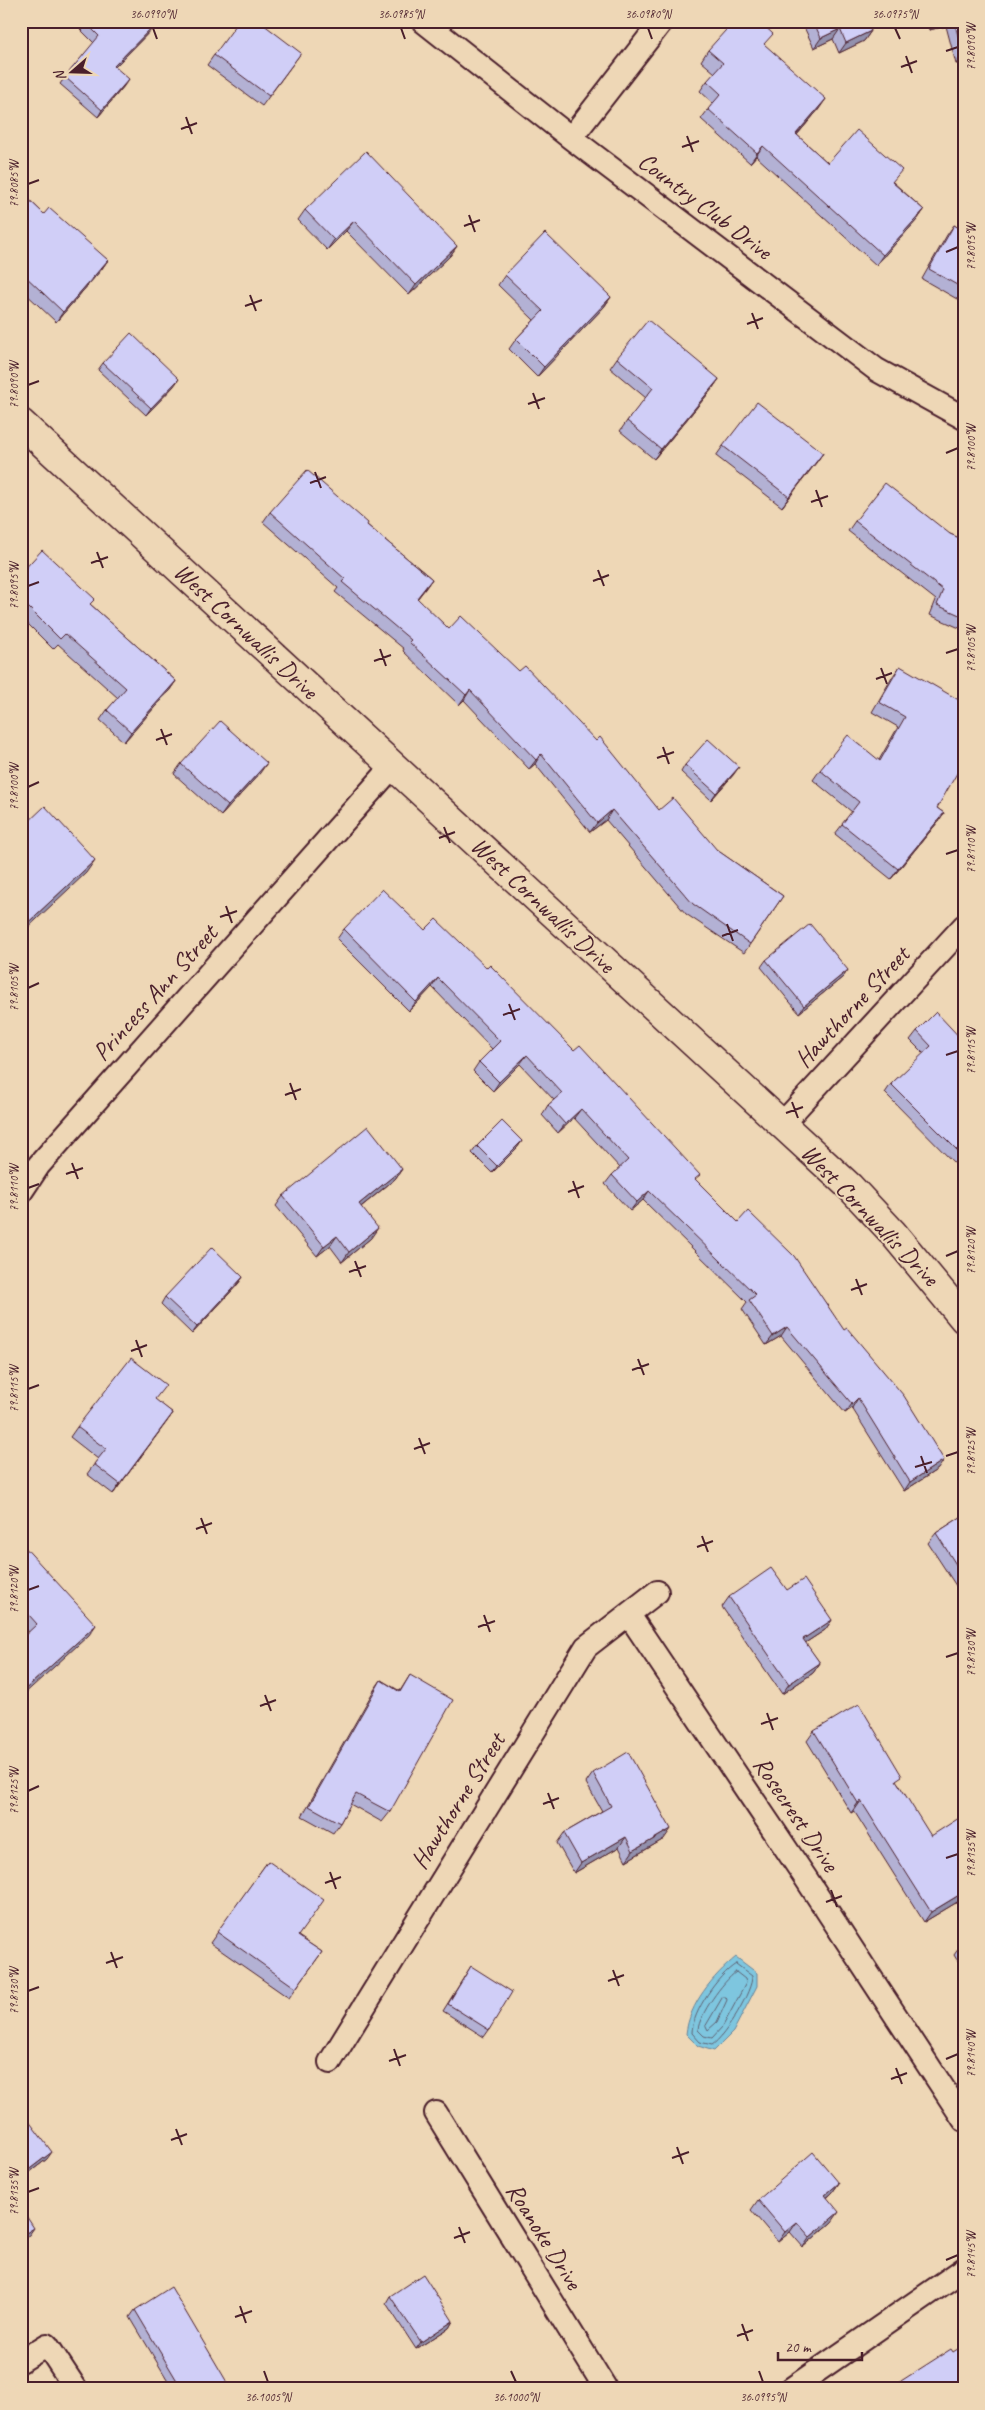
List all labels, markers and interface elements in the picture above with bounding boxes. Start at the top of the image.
text: 36.0990°N [130,6,177,22]
text: 36.0985°N [378,6,425,22]
text: 36.0980°N [625,6,672,22]
text: 36.0975°N [872,6,919,22]
text: 79.8090°W [963,21,979,70]
north arrow [48,48,98,98]
text: N [50,67,70,83]
street label: Country Club Drive [632,145,780,268]
text: 79.8085°W [6,158,22,207]
text: 79.8095°W [963,221,979,270]
text: 79.8090°W [6,359,22,408]
text: 79.8100°W [963,422,979,471]
street label: West Cornwallis Drive [167,556,326,707]
text: 79.8095°W [6,560,22,609]
text: 79.8105°W [963,623,979,672]
text: 79.8100°W [6,761,22,810]
text: 79.8110°W [963,824,979,873]
street label: West Cornwallis Drive [464,830,623,981]
street label: Princess Ann Street [85,916,226,1068]
street label: Hawthorne Street [788,938,918,1074]
text: 79.8105°W [6,962,22,1011]
text: 79.8115°W [963,1025,979,1074]
street label: West Cornwallis Drive [794,1137,947,1294]
text: 79.8110°W [6,1162,22,1211]
text: 79.8120°W [963,1225,979,1274]
text: 79.8115°W [6,1363,22,1412]
text: 79.8125°W [963,1426,979,1475]
text: 79.8120°W [6,1564,22,1613]
text: 79.8130°W [963,1627,979,1676]
street label: Hawthorne Street [403,1725,514,1875]
street label: Rosecrest Drive [746,1750,847,1879]
text: 79.8125°W [6,1765,22,1814]
text: 79.8135°W [963,1828,979,1877]
text: 79.8130°W [6,1965,22,2014]
text: 79.8140°W [963,2028,979,2077]
text: 79.8135°W [6,2166,22,2215]
street label: Roanoke Drive [499,2177,590,2297]
text: 79.8145°W [963,2229,979,2278]
scale bar [778,2330,861,2362]
text: 20 m [785,2338,812,2357]
text: 36.1005°N [245,2389,292,2405]
text: 36.1000°N [493,2389,540,2405]
text: 36.0995°N [740,2389,787,2405]

